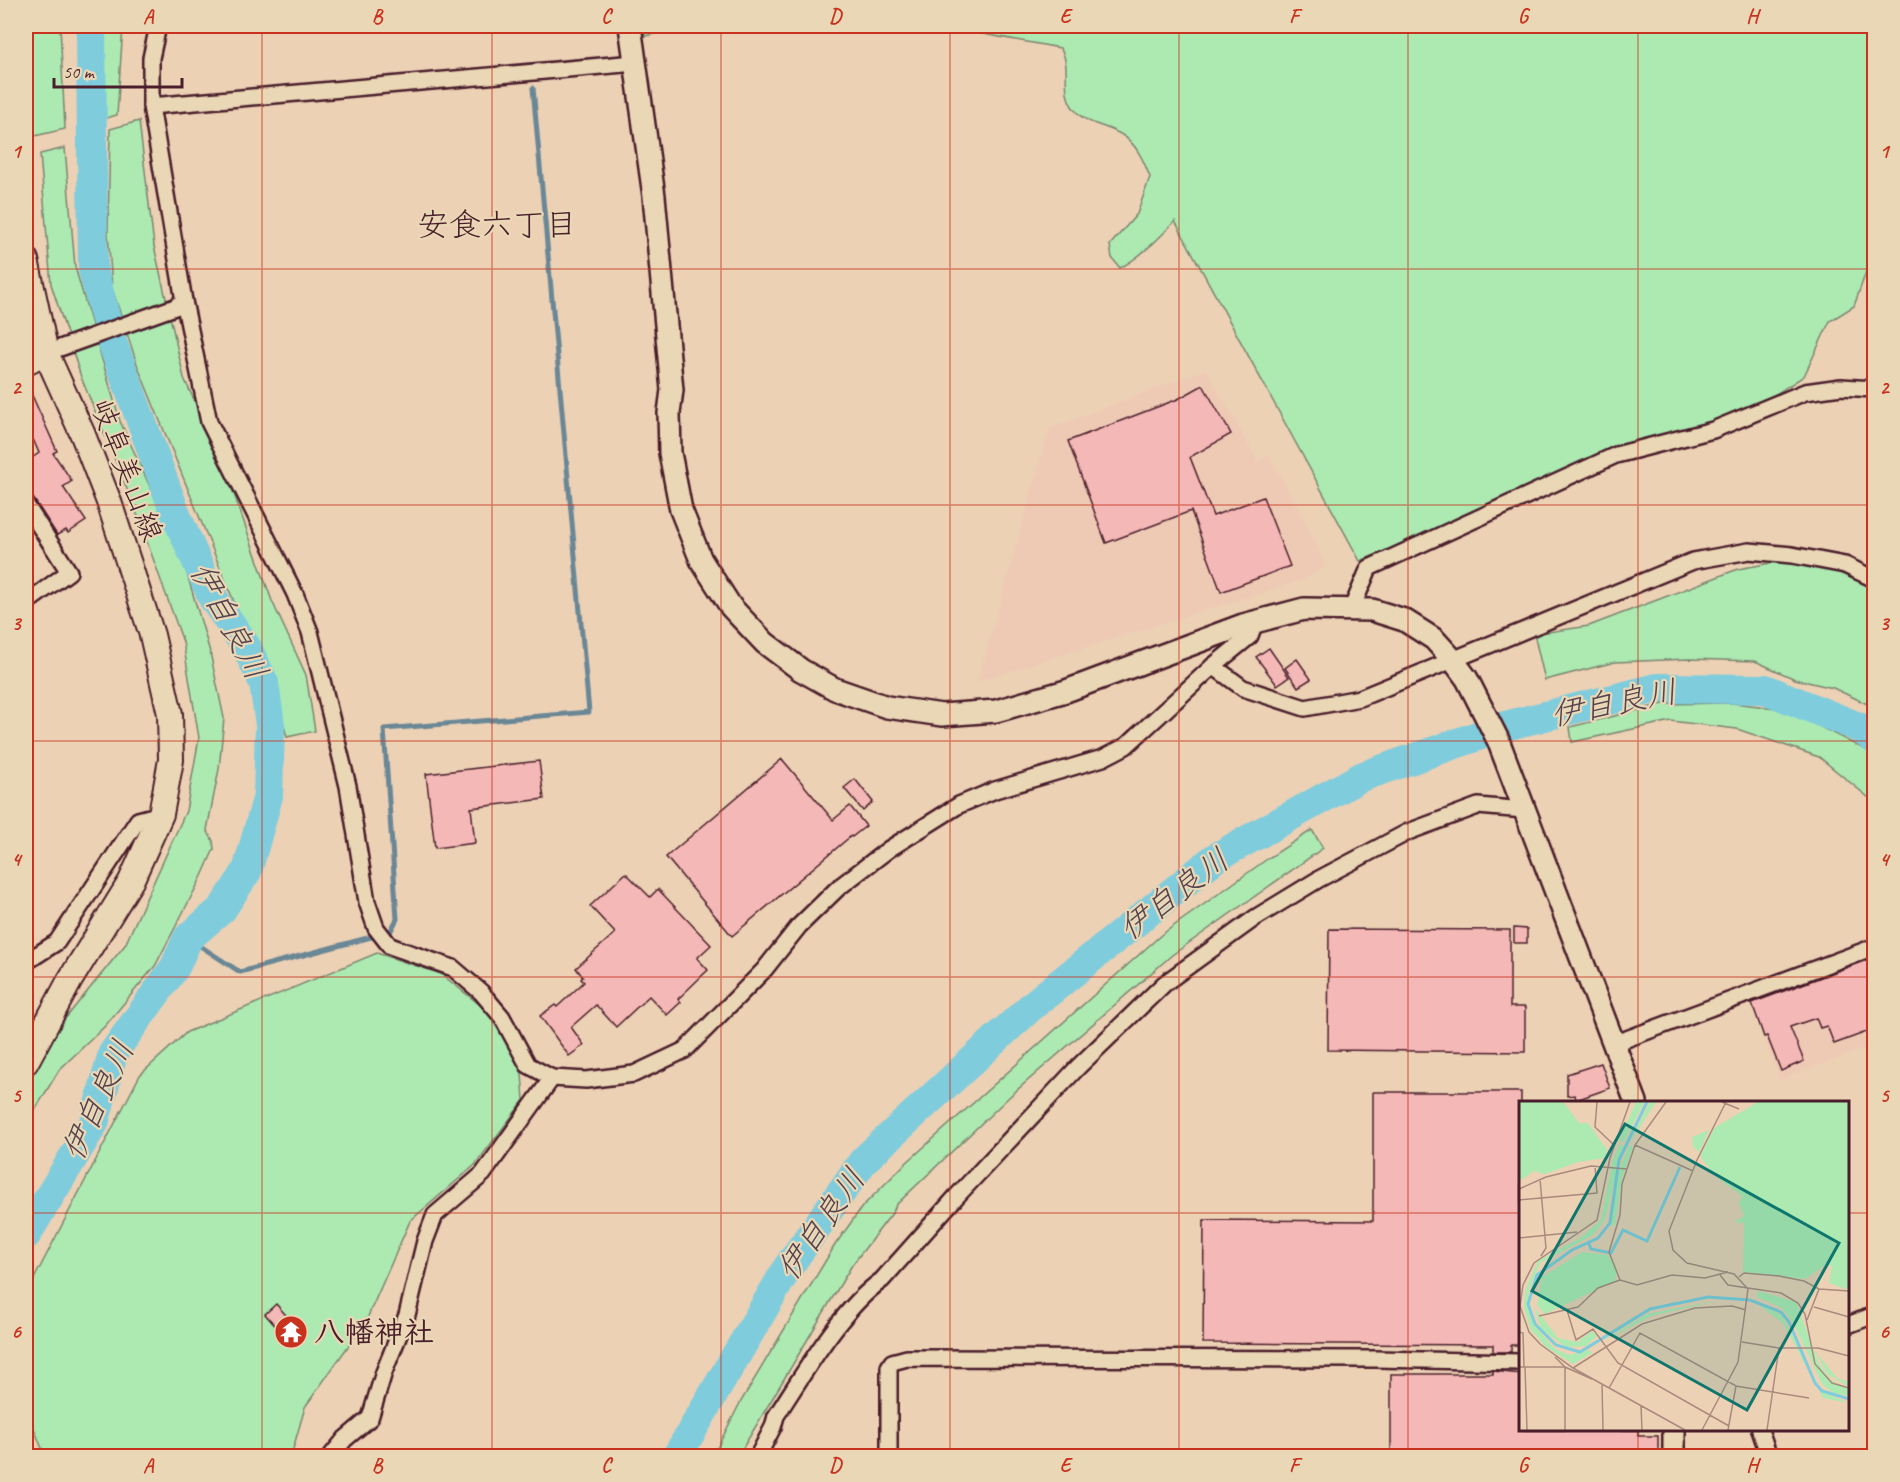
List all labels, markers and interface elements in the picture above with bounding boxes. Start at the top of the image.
text: A [143,4,155,29]
text: B [372,4,384,29]
text: C [601,4,613,29]
text: D [829,4,843,29]
text: E [1060,4,1074,29]
text: F [1289,4,1303,29]
text: G [1518,4,1531,29]
text: H [1746,4,1761,29]
scale bar [54,51,182,89]
text: 50 m [63,61,96,83]
text: 1 [12,139,23,164]
text: 1 [1880,139,1891,164]
district label: 安食六丁目 [417,204,577,245]
text: 2 [12,375,23,400]
text: 2 [1880,375,1891,400]
street label: 岐阜美山線 [82,393,172,547]
water label: 伊自良川 [181,555,277,687]
text: 3 [12,611,23,636]
text: 3 [1880,611,1891,636]
water label: 伊自良川 [1547,671,1681,735]
water label: 伊自良川 [1111,839,1237,949]
text: 4 [12,847,24,872]
text: 4 [1880,847,1892,872]
water label: 伊自良川 [52,1033,144,1167]
text: 5 [12,1083,23,1108]
text: 5 [1880,1083,1891,1108]
inset map [1519,1101,1849,1431]
water label: 伊自良川 [767,1160,875,1288]
place label: 八幡神社 [314,1313,434,1351]
temple icon: 八幡神社 [273,1314,309,1350]
text: 6 [11,1319,22,1344]
text: 6 [1879,1319,1890,1344]
text: A [143,1453,155,1478]
text: B [372,1453,384,1478]
text: C [601,1453,613,1478]
text: D [829,1453,843,1478]
text: E [1060,1453,1074,1478]
text: F [1289,1453,1303,1478]
text: G [1518,1453,1531,1478]
text: H [1746,1453,1761,1478]

